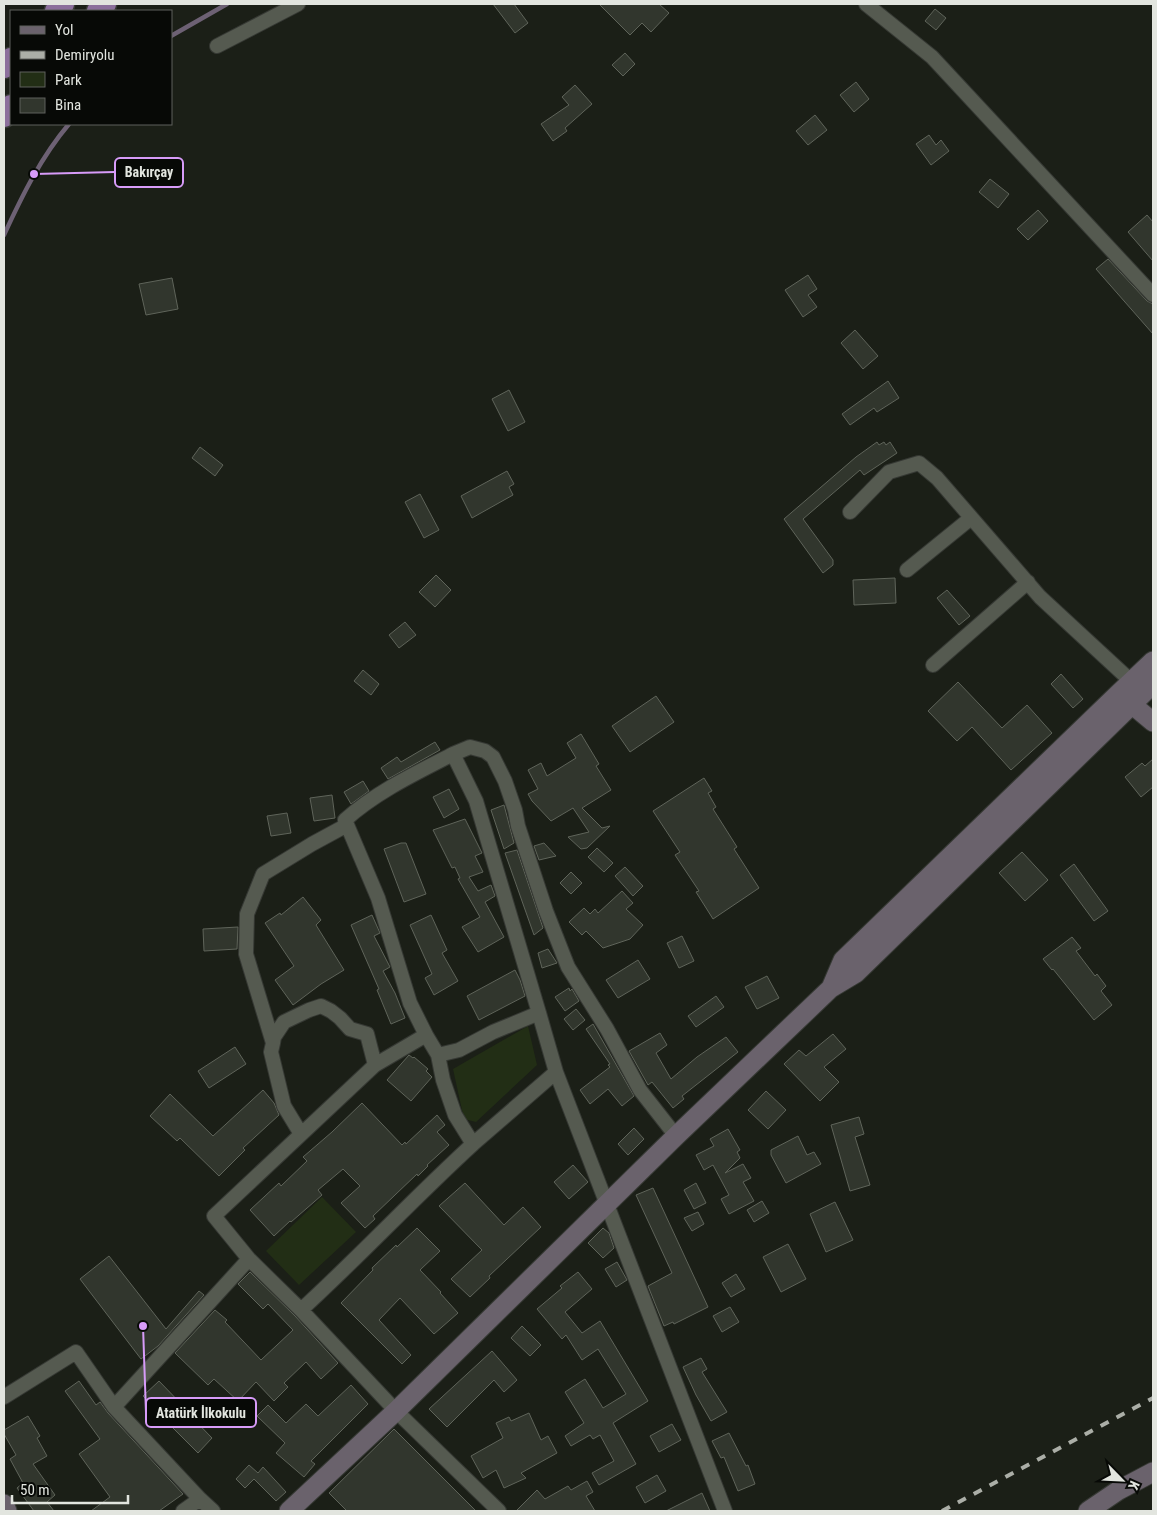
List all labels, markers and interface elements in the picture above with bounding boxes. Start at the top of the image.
legend [10,10,172,125]
text: Yol [55,21,73,39]
text: Demiryolu [55,46,114,64]
text: Park [55,71,82,89]
text: Bina [55,96,81,114]
callout: Bakırçay [115,158,183,187]
text: Bakırçay [125,164,174,180]
callout: Atatürk İlkokulu [146,1398,256,1427]
text: Atatürk İlkokulu [156,1405,246,1421]
north arrow [1097,1455,1147,1505]
scale bar [12,1472,129,1504]
text: K [1125,1478,1143,1492]
text: 50 m [20,1481,50,1499]

